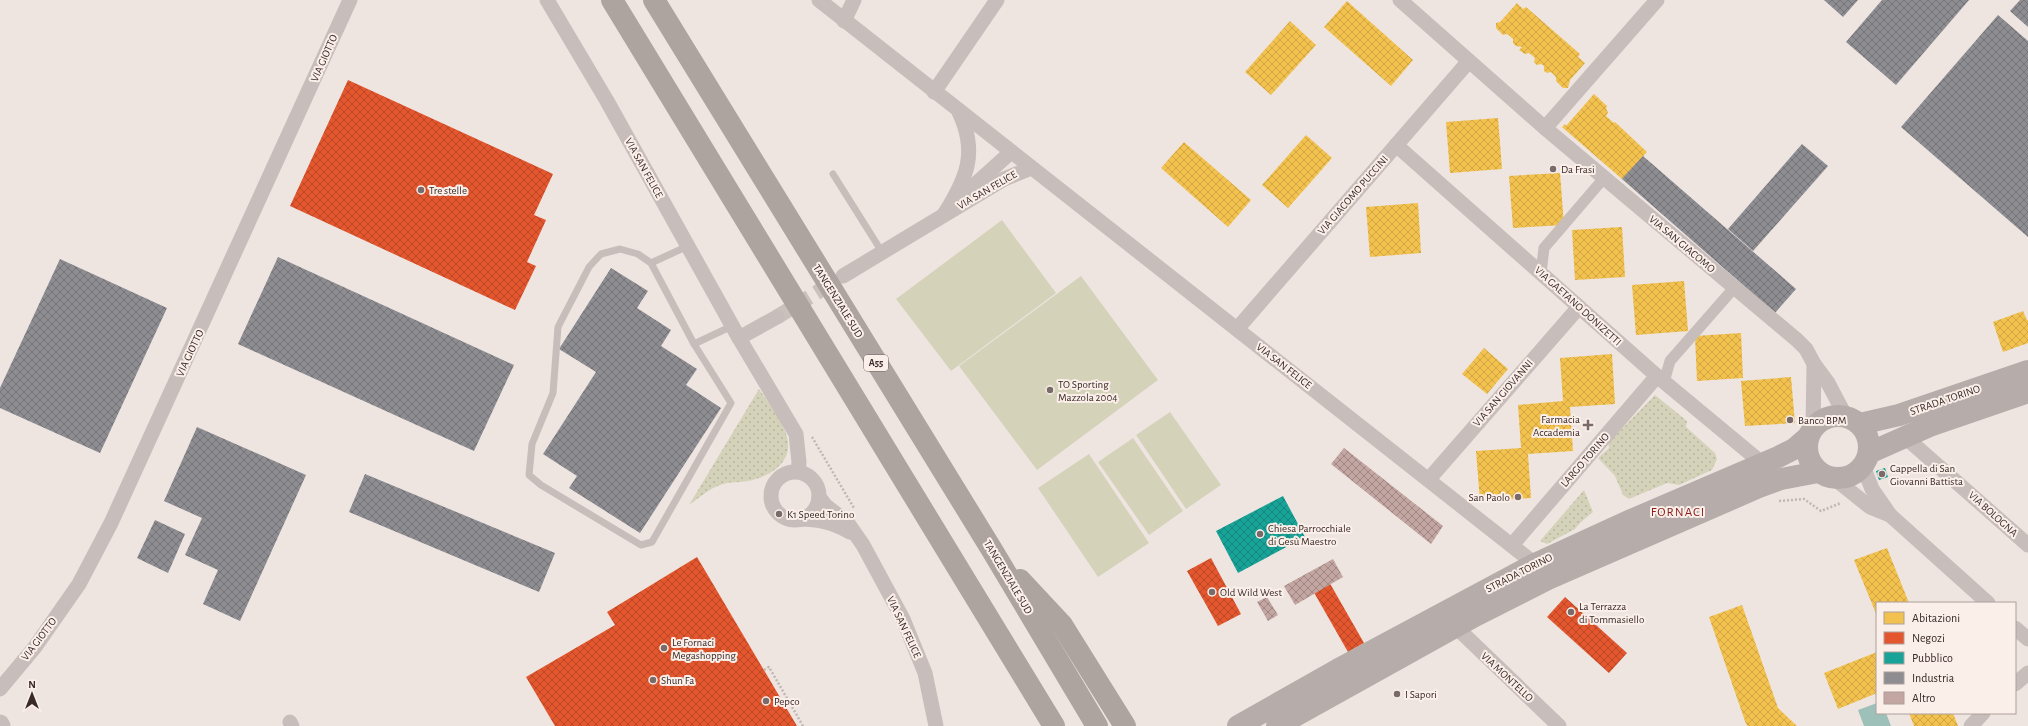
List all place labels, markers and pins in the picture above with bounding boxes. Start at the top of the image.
marker: Da Frasi [1548,164,1558,174]
place label: Da Frasi [1561,164,1595,175]
marker: Tre stelle [416,185,426,195]
place label: Tre stelle [429,185,467,196]
place label: TO Sporting Mazzola 2004 [1058,379,1118,403]
marker: TO Sporting Mazzola 2004 [1045,385,1055,395]
place label: Farmacia Accademia [1533,414,1580,438]
marker: Banco BPM [1785,415,1795,425]
place label: Banco BPM [1798,415,1847,426]
marker: Farmacia Accademia [1583,420,1593,430]
place label: Cappella di San Giovanni Battista [1890,463,1963,487]
marker: Cappella di San Giovanni Battista [1877,469,1887,479]
place label: San Paolo [1469,492,1510,503]
marker: San Paolo [1513,492,1523,502]
marker: K1 Speed Torino [774,509,784,519]
place label: K1 Speed Torino [787,509,854,520]
place label: Chiesa Parrocchiale di Gesù Maestro [1268,523,1351,547]
marker: Chiesa Parrocchiale di Gesù Maestro [1255,529,1265,539]
marker: Old Wild West [1207,587,1217,597]
place label: Old Wild West [1220,587,1282,598]
place label: La Terrazza di Tommasiello [1579,601,1644,625]
marker: La Terrazza di Tommasiello [1566,607,1576,617]
place label: Le Fornaci Megashopping [672,637,736,661]
marker: Le Fornaci Megashopping [659,643,669,653]
marker: Shun Fa [648,675,658,685]
place label: Shun Fa [661,675,694,686]
marker: I Sapori [1392,689,1402,699]
place label: I Sapori [1405,689,1437,700]
marker: Pepco [761,696,771,706]
place label: Pepco [774,696,800,707]

